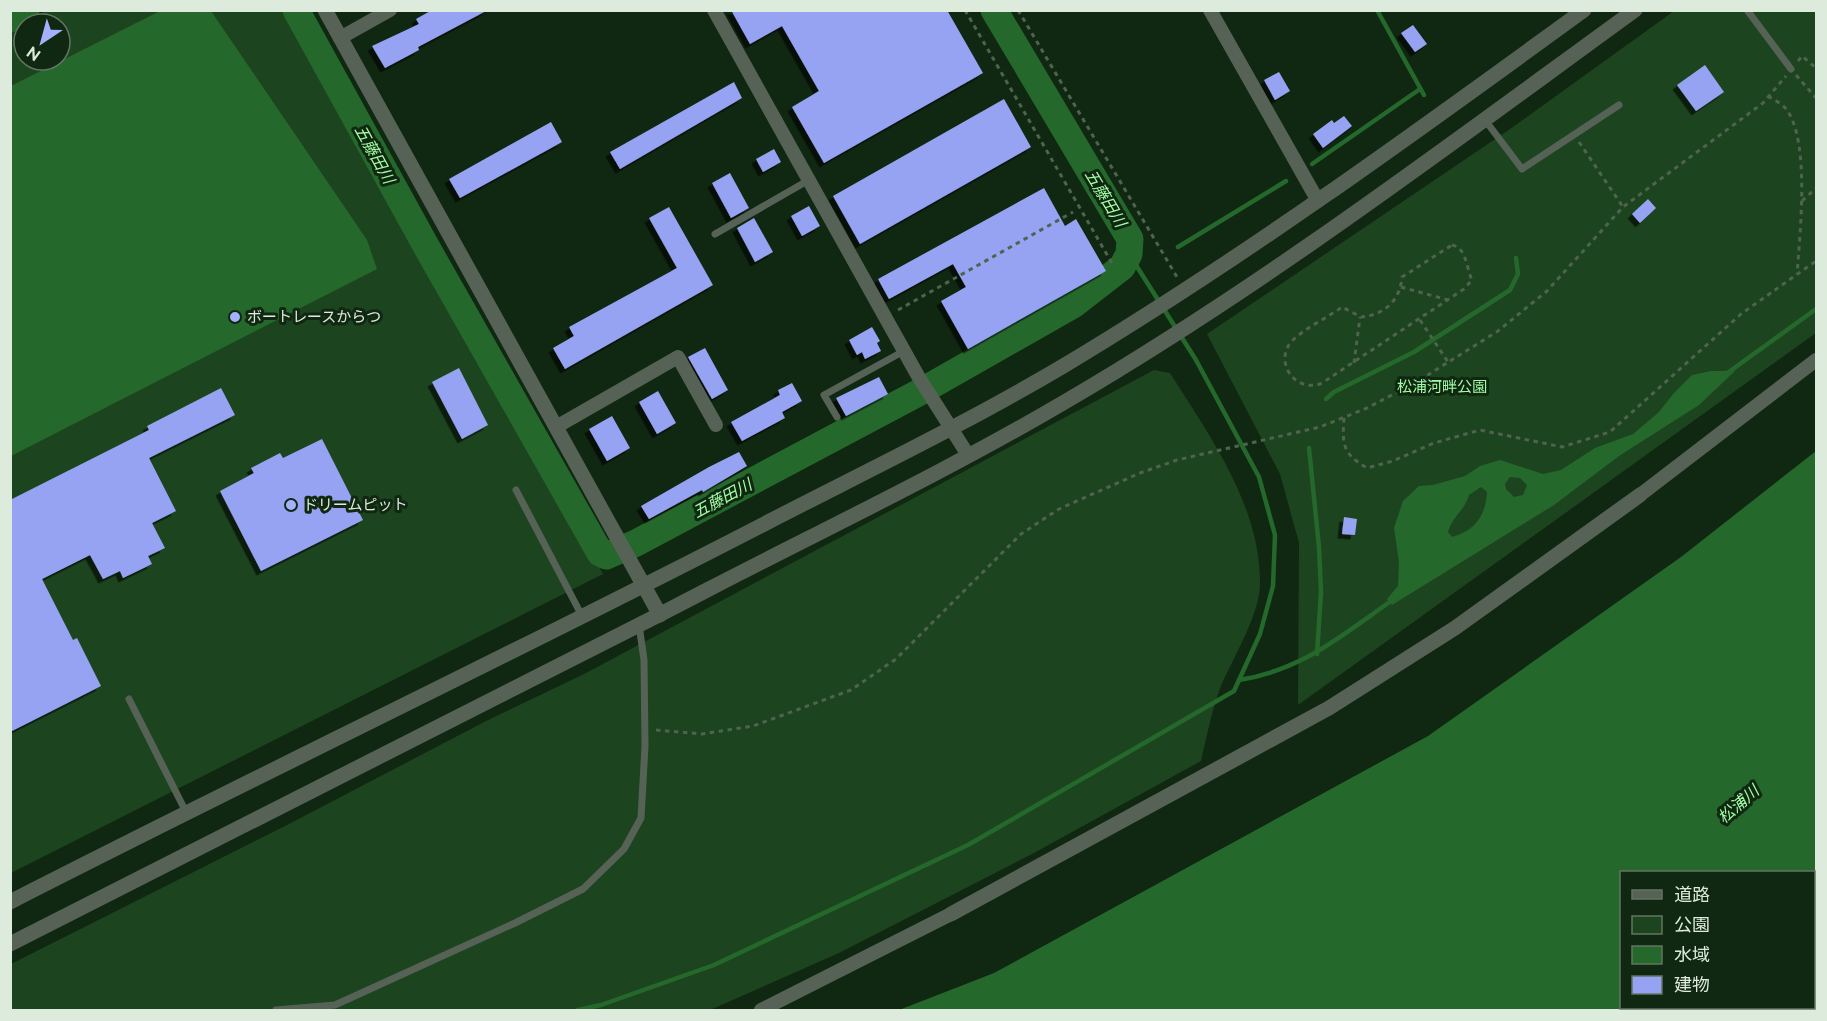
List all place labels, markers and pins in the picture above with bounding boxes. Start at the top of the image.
place label: ボートレースからつ [247,308,381,326]
marker: ボートレースからつ [228,310,242,324]
place label: ドリームピット [303,496,408,514]
marker: ドリームピット [284,498,298,512]

